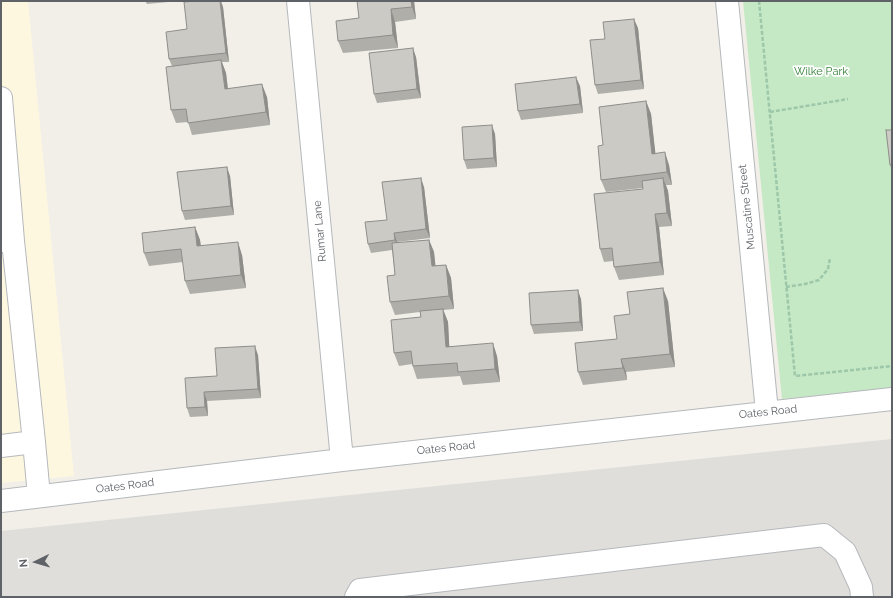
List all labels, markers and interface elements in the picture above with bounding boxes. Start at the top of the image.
park label: Wilke Park [794,65,848,79]
street label: Muscatine Street [736,164,758,250]
street label: Rumar Lane [311,200,329,262]
street label: Oates Road [738,402,798,422]
street label: Oates Road [416,438,476,458]
street label: Oates Road [95,476,155,496]
north arrow [16,542,56,582]
text: N [17,558,30,568]

